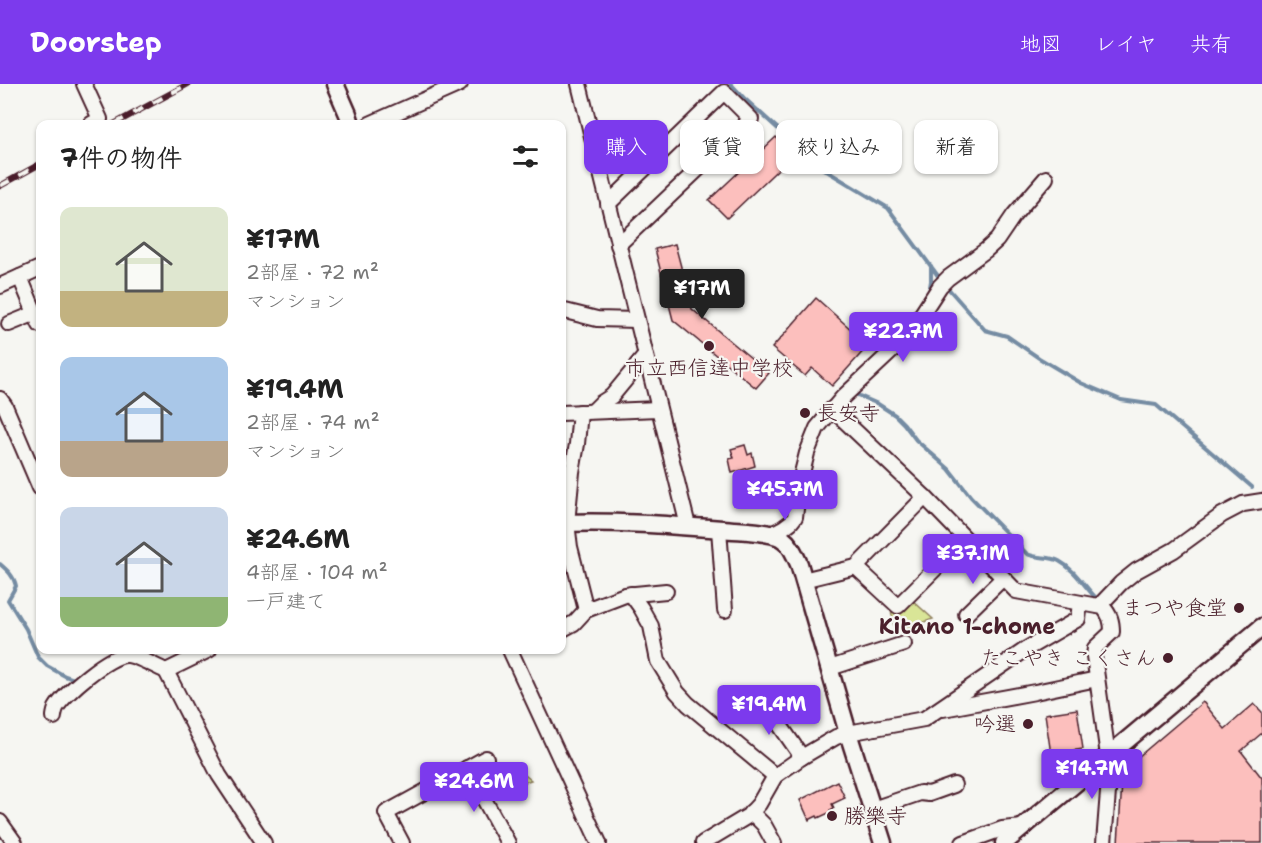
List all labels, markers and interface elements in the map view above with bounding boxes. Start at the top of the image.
text: Doorstep [30,23,162,61]
text: 地図 [1020,30,1062,58]
text: レイヤ [1095,30,1157,58]
text: 共有 [1190,30,1232,58]
chip: 購入 [584,120,668,174]
chip: 賃貸 [680,120,764,174]
chip: 絞り込み [776,120,902,174]
chip: 新着 [914,120,998,174]
text: 7件の物件 [60,140,182,175]
icon: filters [509,140,542,173]
text: ¥17M [246,221,320,256]
icon: home [108,231,180,303]
text: 2部屋 · 72 m² [246,259,379,285]
pin: ¥17M [666,269,738,320]
text: ¥17M [674,275,730,301]
text: マンション [246,288,345,314]
pin: ¥22.7M [854,312,952,363]
text: ¥22.7M [863,318,943,344]
marker: 市立西信達中学校 [702,339,716,353]
place label: 市立西信達中学校 [625,354,793,382]
text: ¥19.4M [246,371,344,406]
icon: home [108,381,180,453]
place label: 長安寺 [817,399,880,427]
marker: 長安寺 [798,406,812,420]
text: 2部屋 · 74 m² [246,409,380,435]
text: マンション [246,438,345,464]
pin: ¥45.7M [736,470,834,521]
text: ¥45.7M [746,476,824,502]
text: ¥24.6M [246,521,350,556]
icon: home [108,531,180,603]
pin: ¥37.1M [924,534,1022,585]
text: ¥37.1M [937,540,1009,566]
text: 4部屋 · 104 m² [246,559,388,585]
text: 一戸建て [246,588,326,614]
place label: まつや食堂 [1122,594,1227,622]
marker: まつや食堂 [1232,601,1246,615]
district label: Kitano 1-chome [879,612,1055,641]
place label: たこやき こくさん [981,644,1156,672]
marker: たこやき こくさん [1161,651,1175,665]
pin: ¥19.4M [720,685,818,736]
text: ¥19.4M [731,691,807,717]
place label: 吟選 [974,710,1016,738]
marker: 吟選 [1021,717,1035,731]
pin: ¥14.7M [1043,749,1141,800]
text: ¥14.7M [1055,755,1129,781]
pin: ¥24.6M [425,762,523,813]
text: ¥24.6M [434,768,514,794]
place label: 勝樂寺 [844,802,907,830]
marker: 勝樂寺 [825,809,839,823]

